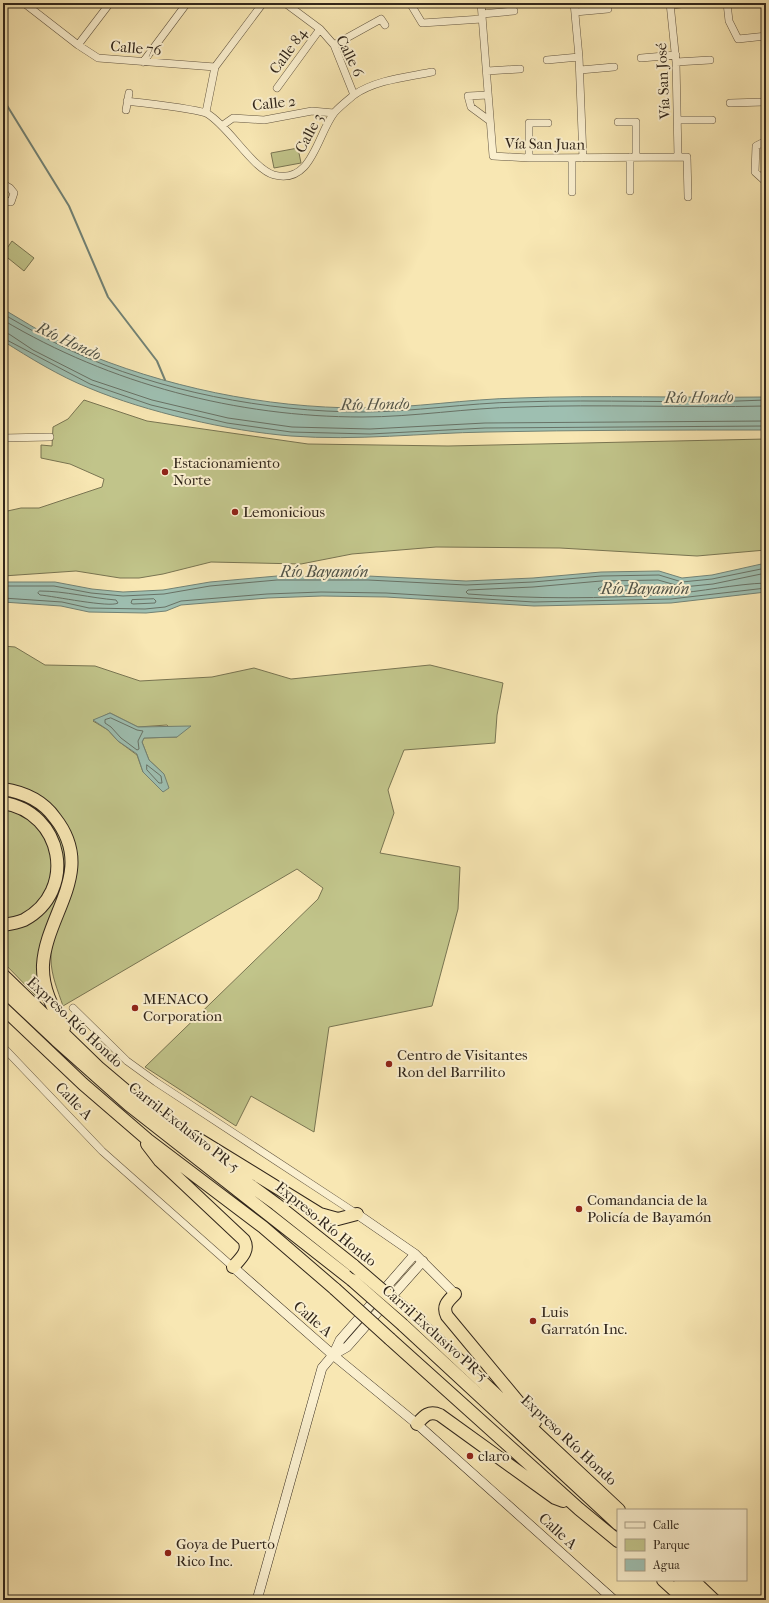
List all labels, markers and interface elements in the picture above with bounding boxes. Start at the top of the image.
street label: Calle 84 [265,24,311,77]
street label: Calle 6 [332,32,368,80]
street label: Calle 76 [110,37,163,59]
street label: Vía San José [652,42,674,121]
street label: Calle 2 [251,92,297,114]
street label: Calle 3 [291,110,327,156]
street label: Vía San Juan [504,134,586,154]
water label: Río Hondo [33,317,105,364]
water label: Río Hondo [663,387,734,407]
water label: Río Hondo [339,394,410,414]
place label: Estacionamiento Norte [173,454,280,489]
marker: Estacionamiento Norte [160,467,170,477]
place label: Lemonicious [243,503,325,521]
marker: Lemonicious [230,507,240,517]
water label: Río Bayamón [279,562,368,581]
water label: Río Bayamón [600,579,689,598]
street label: Expreso Río Hondo [23,973,127,1071]
place label: MENACO Corporation [143,990,223,1025]
marker: MENACO Corporation [130,1003,140,1013]
place label: Centro de Visitantes Ron del Barrilito [397,1046,528,1081]
marker: Centro de Visitantes Ron del Barrilito [384,1059,394,1069]
street label: Calle A [52,1078,96,1124]
street label: Carril Exclusivo PR-5 [125,1078,243,1176]
street label: Expreso Río Hondo [272,1178,380,1270]
place label: Comandancia de la Policía de Bayamón [587,1191,712,1226]
marker: Comandancia de la Policía de Bayamón [574,1204,584,1214]
street label: Carril Exclusivo PR-5 [379,1281,491,1385]
street label: Calle A [290,1297,336,1341]
place label: Luis Garratón Inc. [541,1303,627,1338]
marker: Luis Garratón Inc. [528,1316,538,1326]
street label: Expreso Río Hondo [517,1391,621,1489]
place label: claro [478,1447,510,1465]
marker: claro [465,1451,475,1461]
street label: Calle A [535,1509,581,1553]
legend [617,1509,747,1581]
text: Calle [653,1518,679,1532]
place label: Goya de Puerto Rico Inc. [176,1535,275,1570]
text: Parque [653,1538,690,1552]
marker: Goya de Puerto Rico Inc. [163,1548,173,1558]
text: Agua [652,1558,680,1572]

